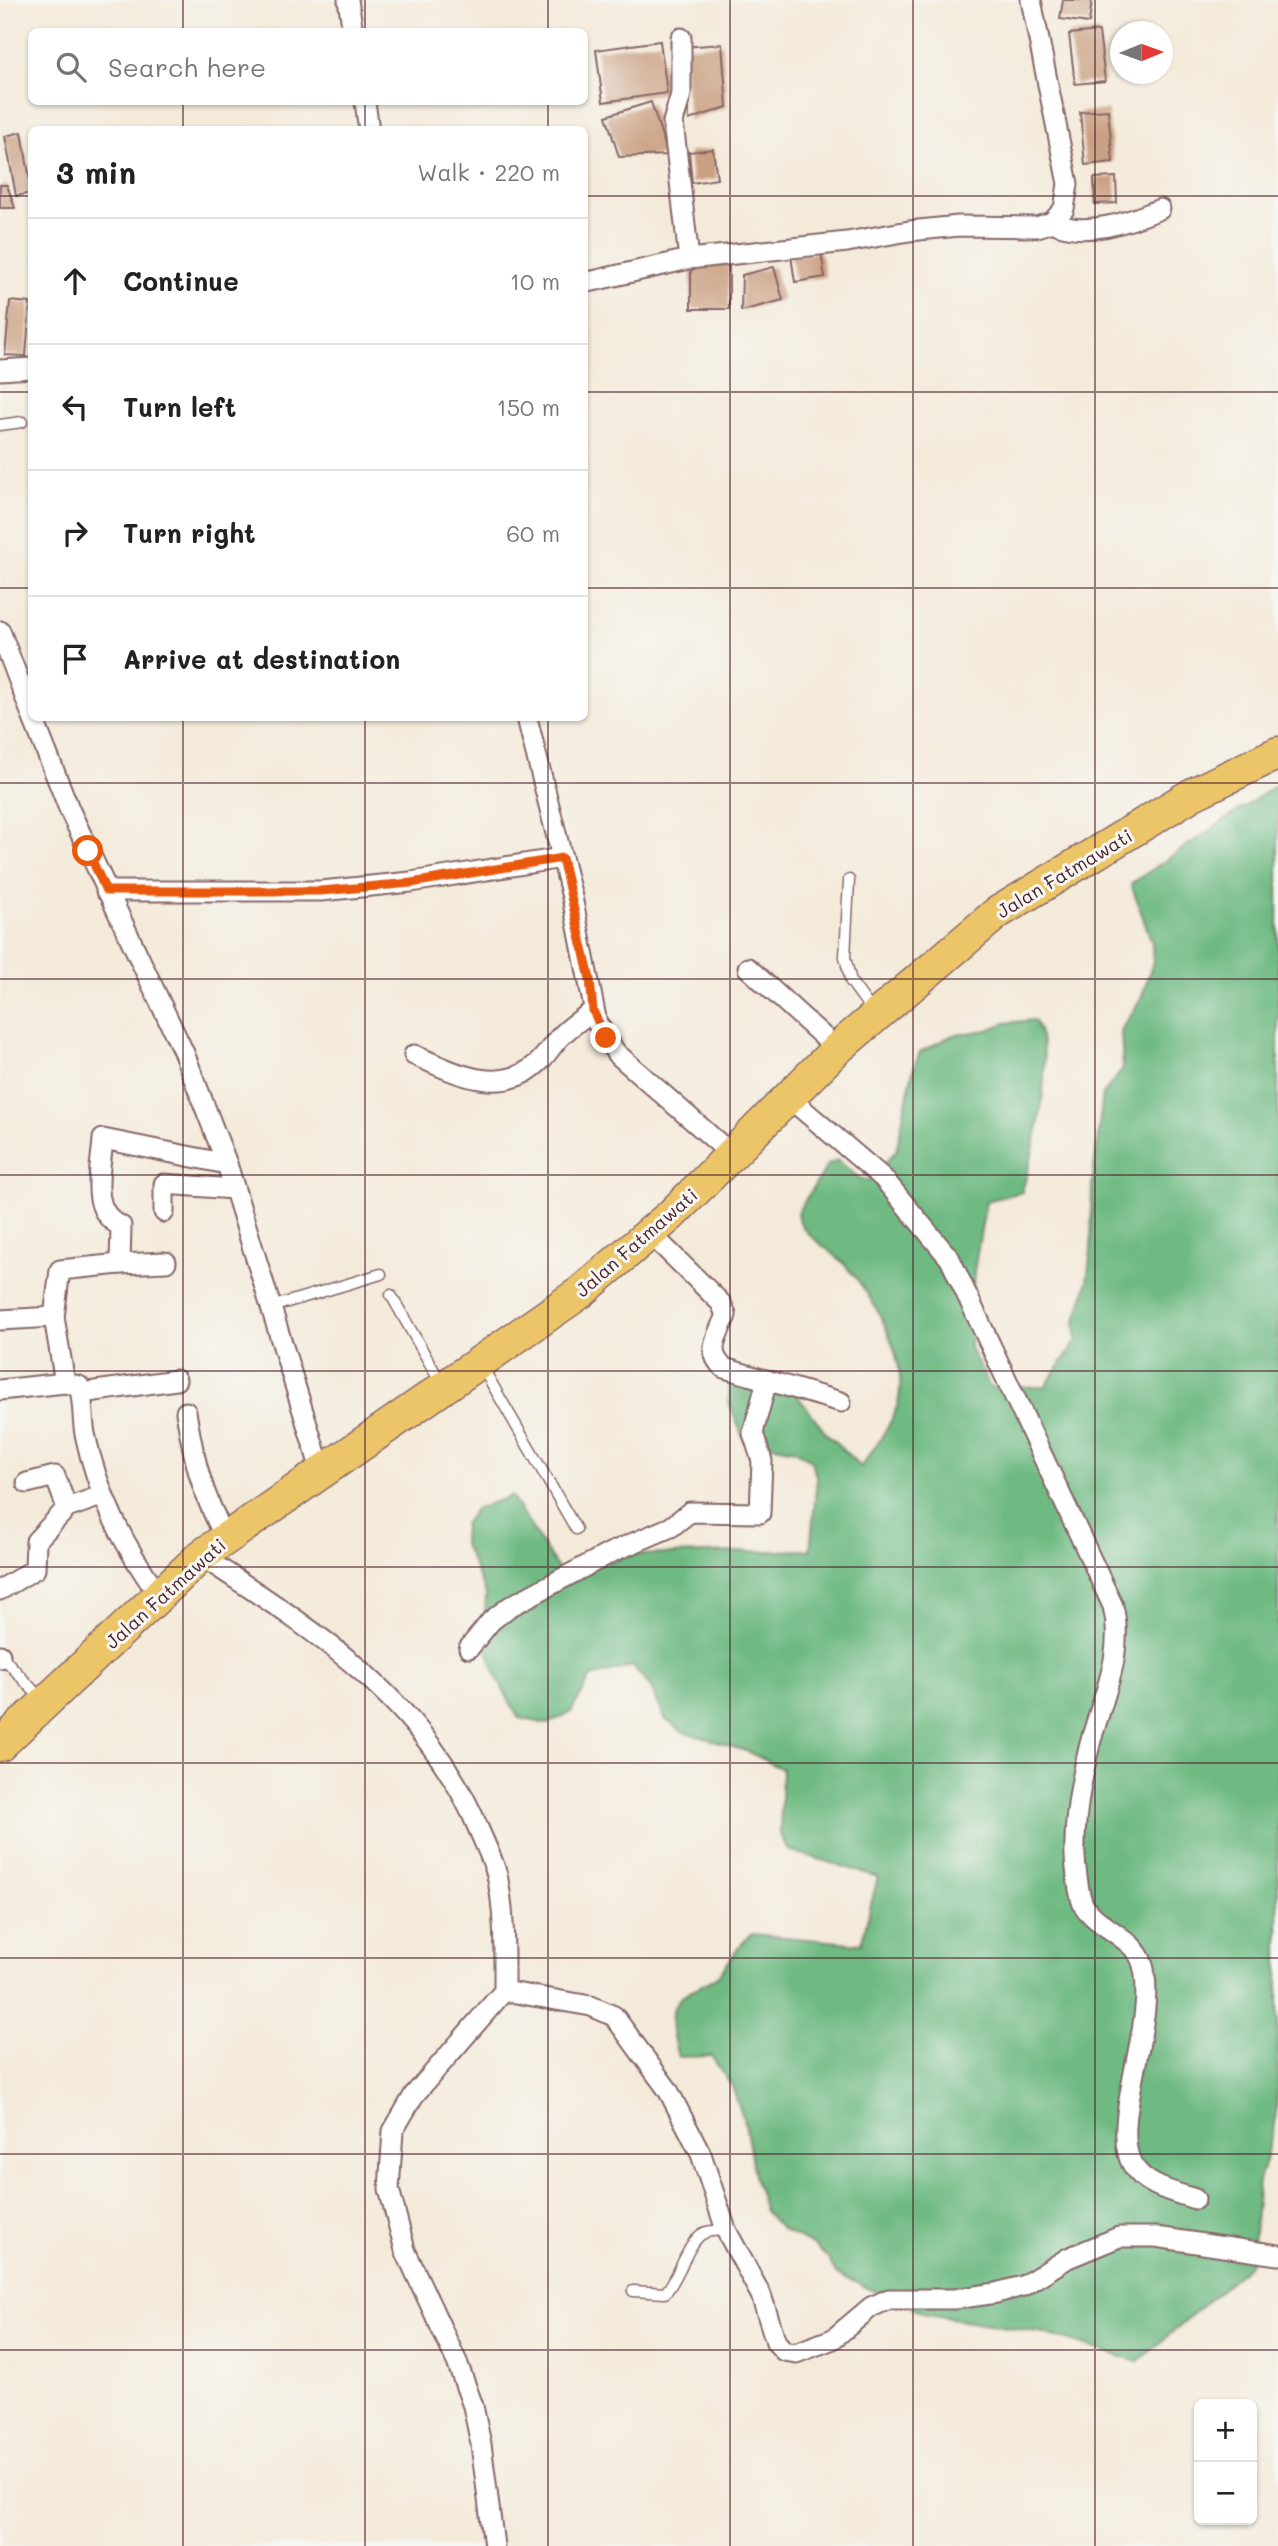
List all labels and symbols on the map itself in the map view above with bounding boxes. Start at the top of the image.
north arrow [1110,21,1173,84]
street label: Jalan Fatmawati [992,823,1136,923]
route start [72,835,103,866]
route end [590,1022,621,1053]
street label: Jalan Fatmawati [570,1182,702,1302]
street label: Jalan Fatmawati [99,1532,231,1654]

